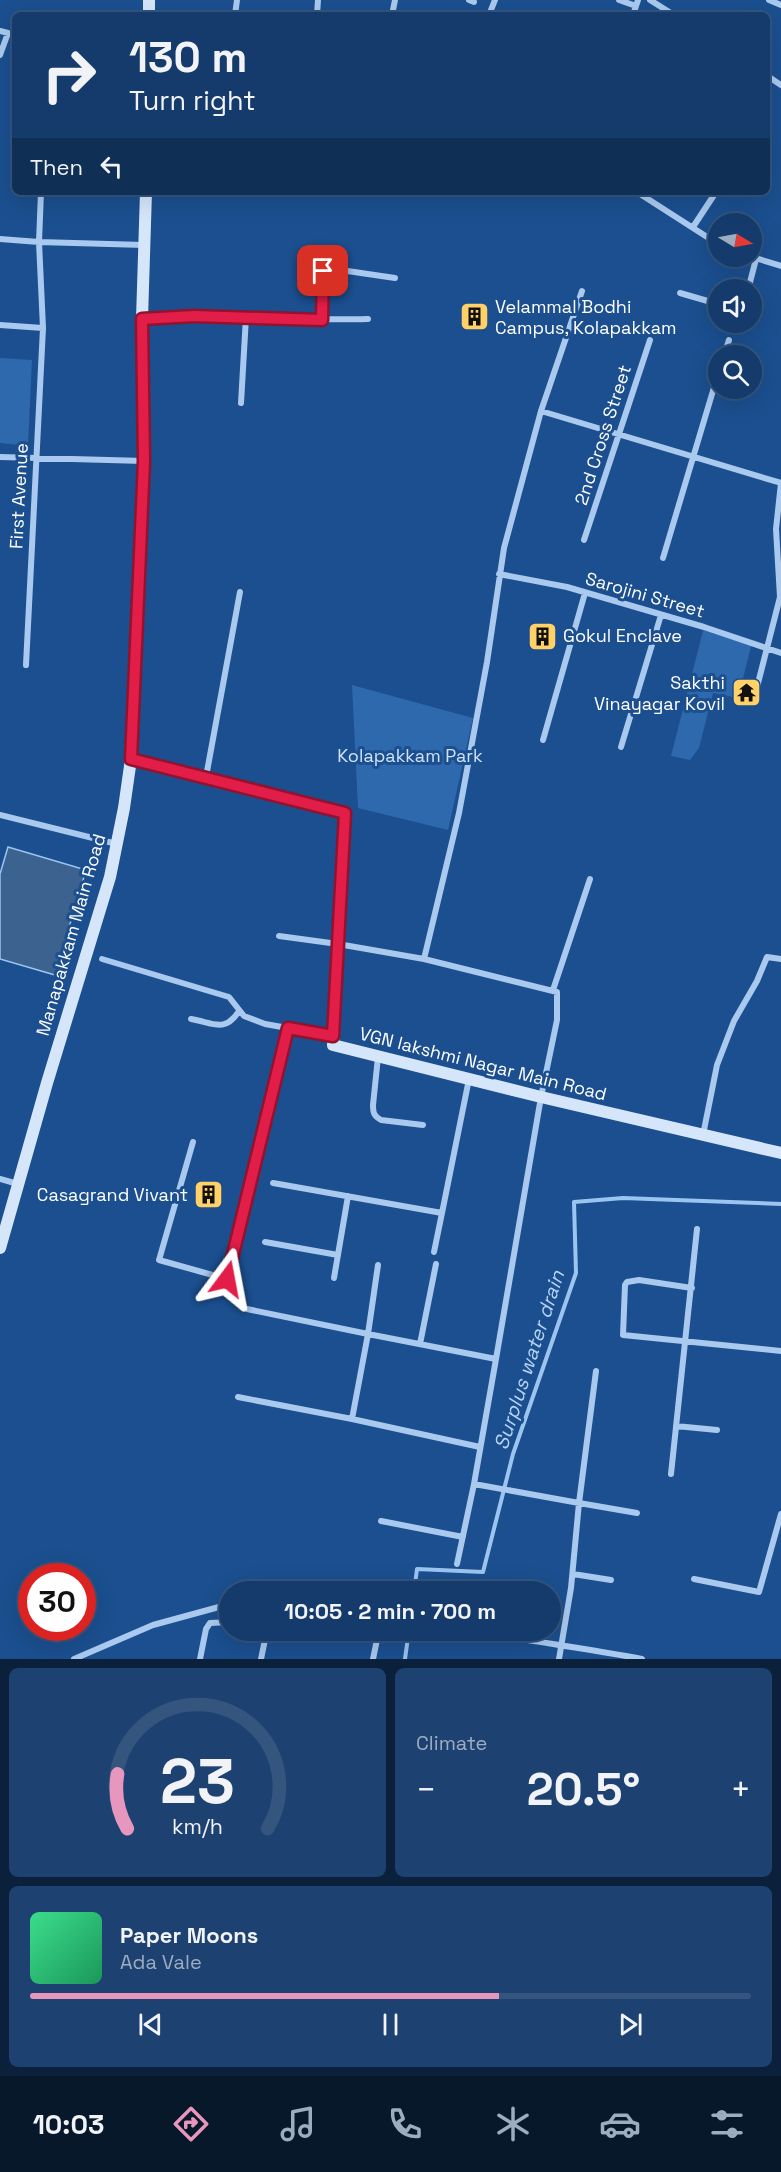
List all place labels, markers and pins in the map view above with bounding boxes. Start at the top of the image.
pin [297,245,348,296]
place label: Velammal Bodhi Campus, Kolapakkam [495,295,676,339]
building icon: Velammal Bodhi Campus, Kolapakkam [458,301,490,333]
building icon: Gokul Enclave [526,620,558,652]
place label: Gokul Enclave [563,624,682,647]
place label: Sakthi Vinayagar Kovil [594,671,725,715]
temple icon: Sakthi Vinayagar Kovil [730,677,762,709]
building icon: Casagrand Vivant [193,1179,225,1211]
place label: Casagrand Vivant [37,1183,188,1206]

